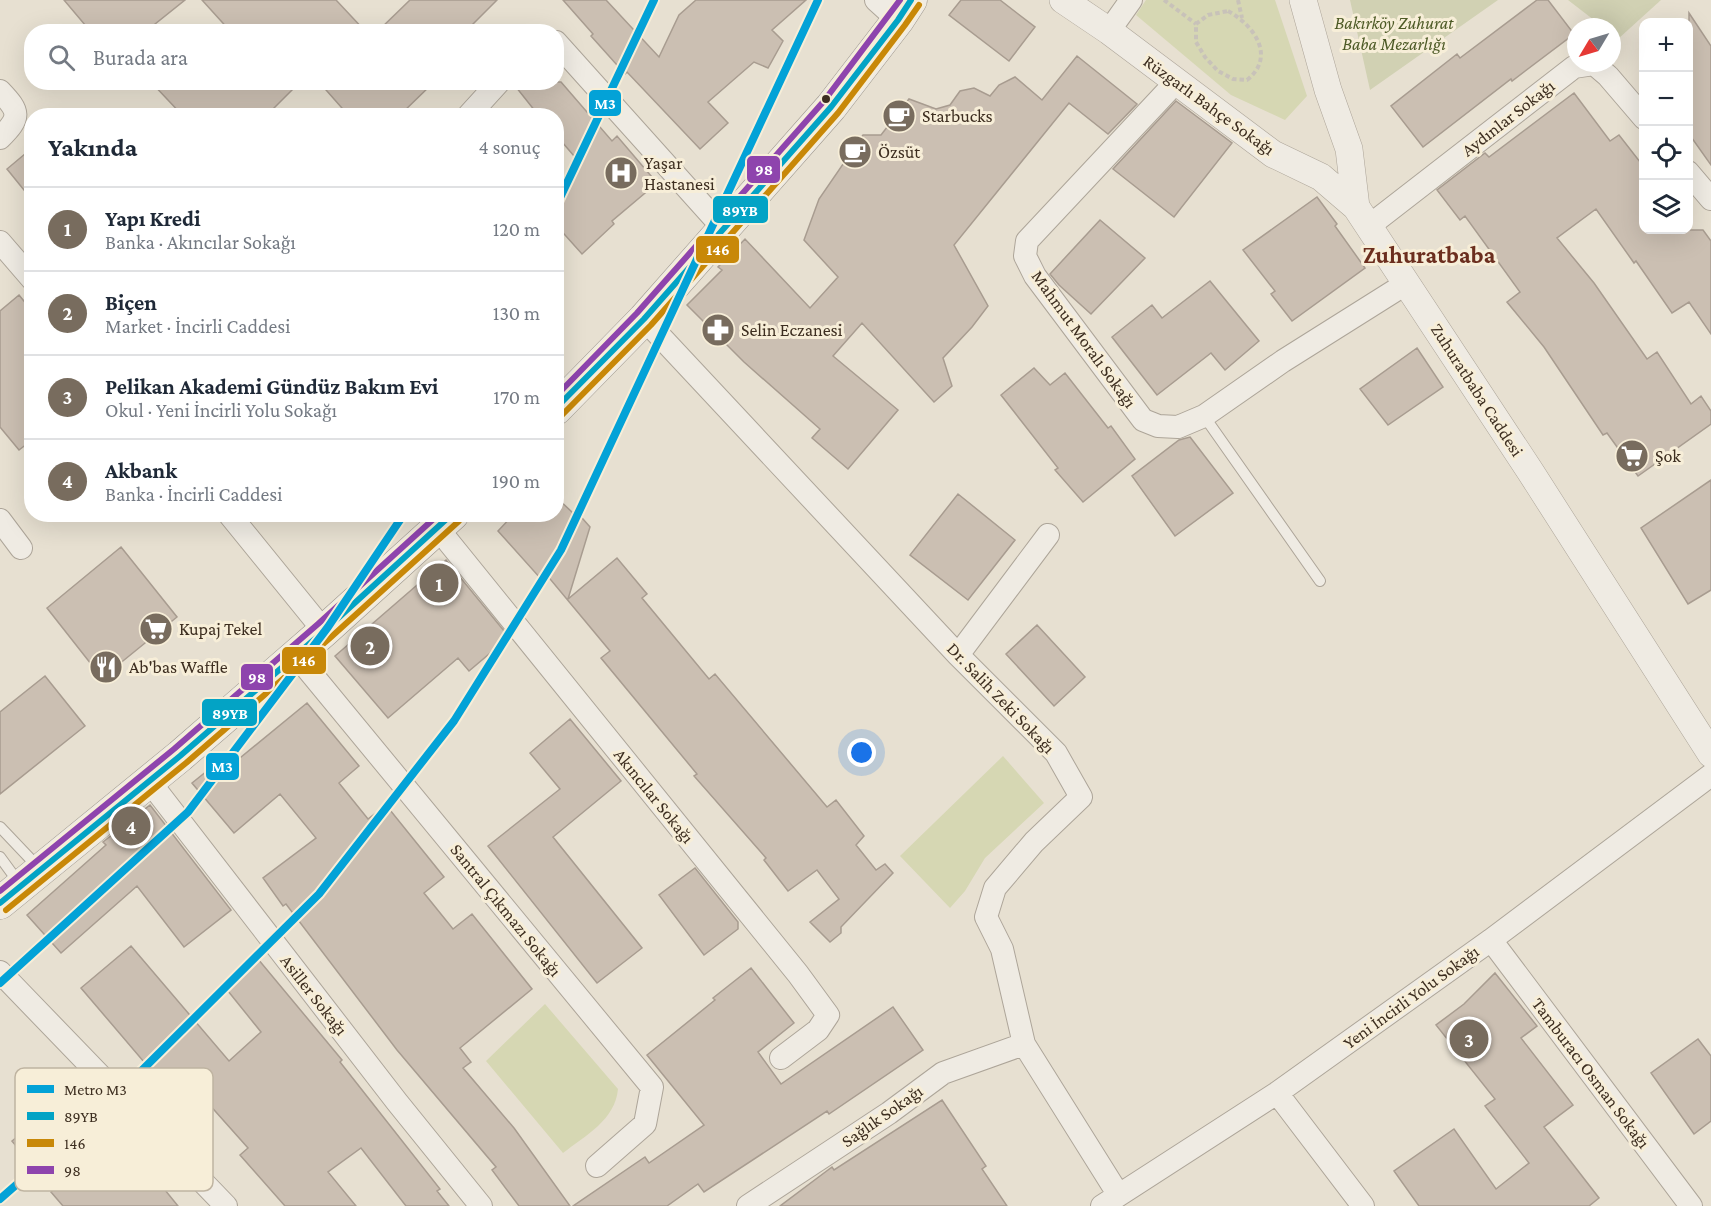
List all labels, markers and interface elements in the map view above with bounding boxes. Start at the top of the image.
park label: Bakırköy Zuhurat Baba Mezarlığı [1334,13,1454,54]
north arrow [1567,18,1621,72]
map controls [1639,18,1693,234]
button: + [1639,18,1693,72]
search box [24,24,564,90]
icon: search [45,41,78,74]
text: Burada ara [93,45,188,70]
street label: Rüzgarlı Bahçe Sokağı [1140,51,1279,159]
button: − [1639,72,1693,126]
street label: Aydınlar Sokağı [1458,75,1559,160]
line badge: M3 [588,89,622,117]
unlabelled marker [820,93,832,105]
text: M3 [594,95,616,112]
cafe icon: Starbucks [881,98,917,134]
place label: Starbucks [922,106,993,126]
button: locate [1639,126,1693,180]
text: Yakında [48,133,137,162]
cafe icon: Özsüt [837,134,873,170]
text: 4 sonuç [479,136,540,158]
place label: Özsüt [878,142,921,162]
place label: Yaşar Hastanesi [644,153,715,194]
hospital icon: Yaşar Hastanesi [603,155,639,191]
line badge: 98 [746,155,781,184]
text: 98 [755,161,773,178]
button: layers [1639,180,1693,234]
line badge: 89YB [712,195,769,224]
text: 89YB [722,202,758,219]
text: Yapı Kredi [105,206,201,231]
text: 1 [64,218,71,240]
text: 120 m [493,218,540,240]
text: Banka · Akıncılar Sokağı [105,231,296,253]
line badge: 146 [695,235,740,264]
text: 146 [706,241,730,258]
district label: Zuhuratbaba [1363,241,1496,268]
street label: Mahmut Moralı Sokağı [1027,266,1141,412]
text: Biçen [105,290,157,315]
text: 2 [62,302,73,324]
text: 130 m [493,302,540,324]
pharmacy icon: Selin Eczanesi [700,312,736,348]
text: Market · İncirli Caddesi [105,315,290,337]
place label: Selin Eczanesi [741,320,843,340]
street label: Zuhuratbaba Caddesi [1427,320,1528,460]
text: Pelikan Akademi Gündüz Bakım Evi [105,374,438,399]
text: 3 [63,386,72,408]
text: 170 m [493,386,540,408]
text: Okul · Yeni İncirli Yolu Sokağı [105,399,337,421]
supermarket icon: Şok [1614,438,1650,474]
place label: Şok [1655,446,1681,466]
text: Akbank [105,458,177,483]
text: 4 [62,470,73,492]
text: 190 m [492,470,540,492]
text: Banka · İncirli Caddesi [105,483,282,505]
pin: 1 [420,560,458,606]
supermarket icon: Kupaj Tekel [138,611,174,647]
place label: Kupaj Tekel [179,619,262,640]
pin: 2 [350,624,389,668]
street label: Dr. Salih Zeki Sokağı [943,638,1059,758]
line badge: 146 [281,646,327,675]
restaurant icon: Ab'bas Waffle [88,649,124,685]
text: 146 [292,652,316,669]
place label: Ab'bas Waffle [129,657,228,677]
line badge: 98 [240,663,274,691]
text: 98 [248,669,266,686]
line badge: 89YB [201,698,258,727]
text: 89YB [212,705,248,722]
your location [847,738,876,767]
street label: Akıncılar Sokağı [610,745,698,848]
line badge: M3 [205,752,240,781]
text: M3 [211,758,233,775]
pin: 4 [112,804,150,848]
street label: Santral Çıkmazı Sokağı [446,840,566,981]
street label: Yeni İncirli Yolu Sokağı [1339,941,1483,1053]
street label: Asiller Sokağı [276,951,352,1040]
street label: Tamburacı Osman Sokağı [1528,994,1654,1152]
pin: 3 [1450,1016,1488,1062]
legend [15,1068,213,1191]
text: Metro M3 [64,1081,127,1098]
street label: Sağlık Sokağı [838,1081,927,1151]
text: 89YB [64,1108,98,1125]
text: 146 [64,1135,86,1152]
text: 98 [64,1162,81,1179]

